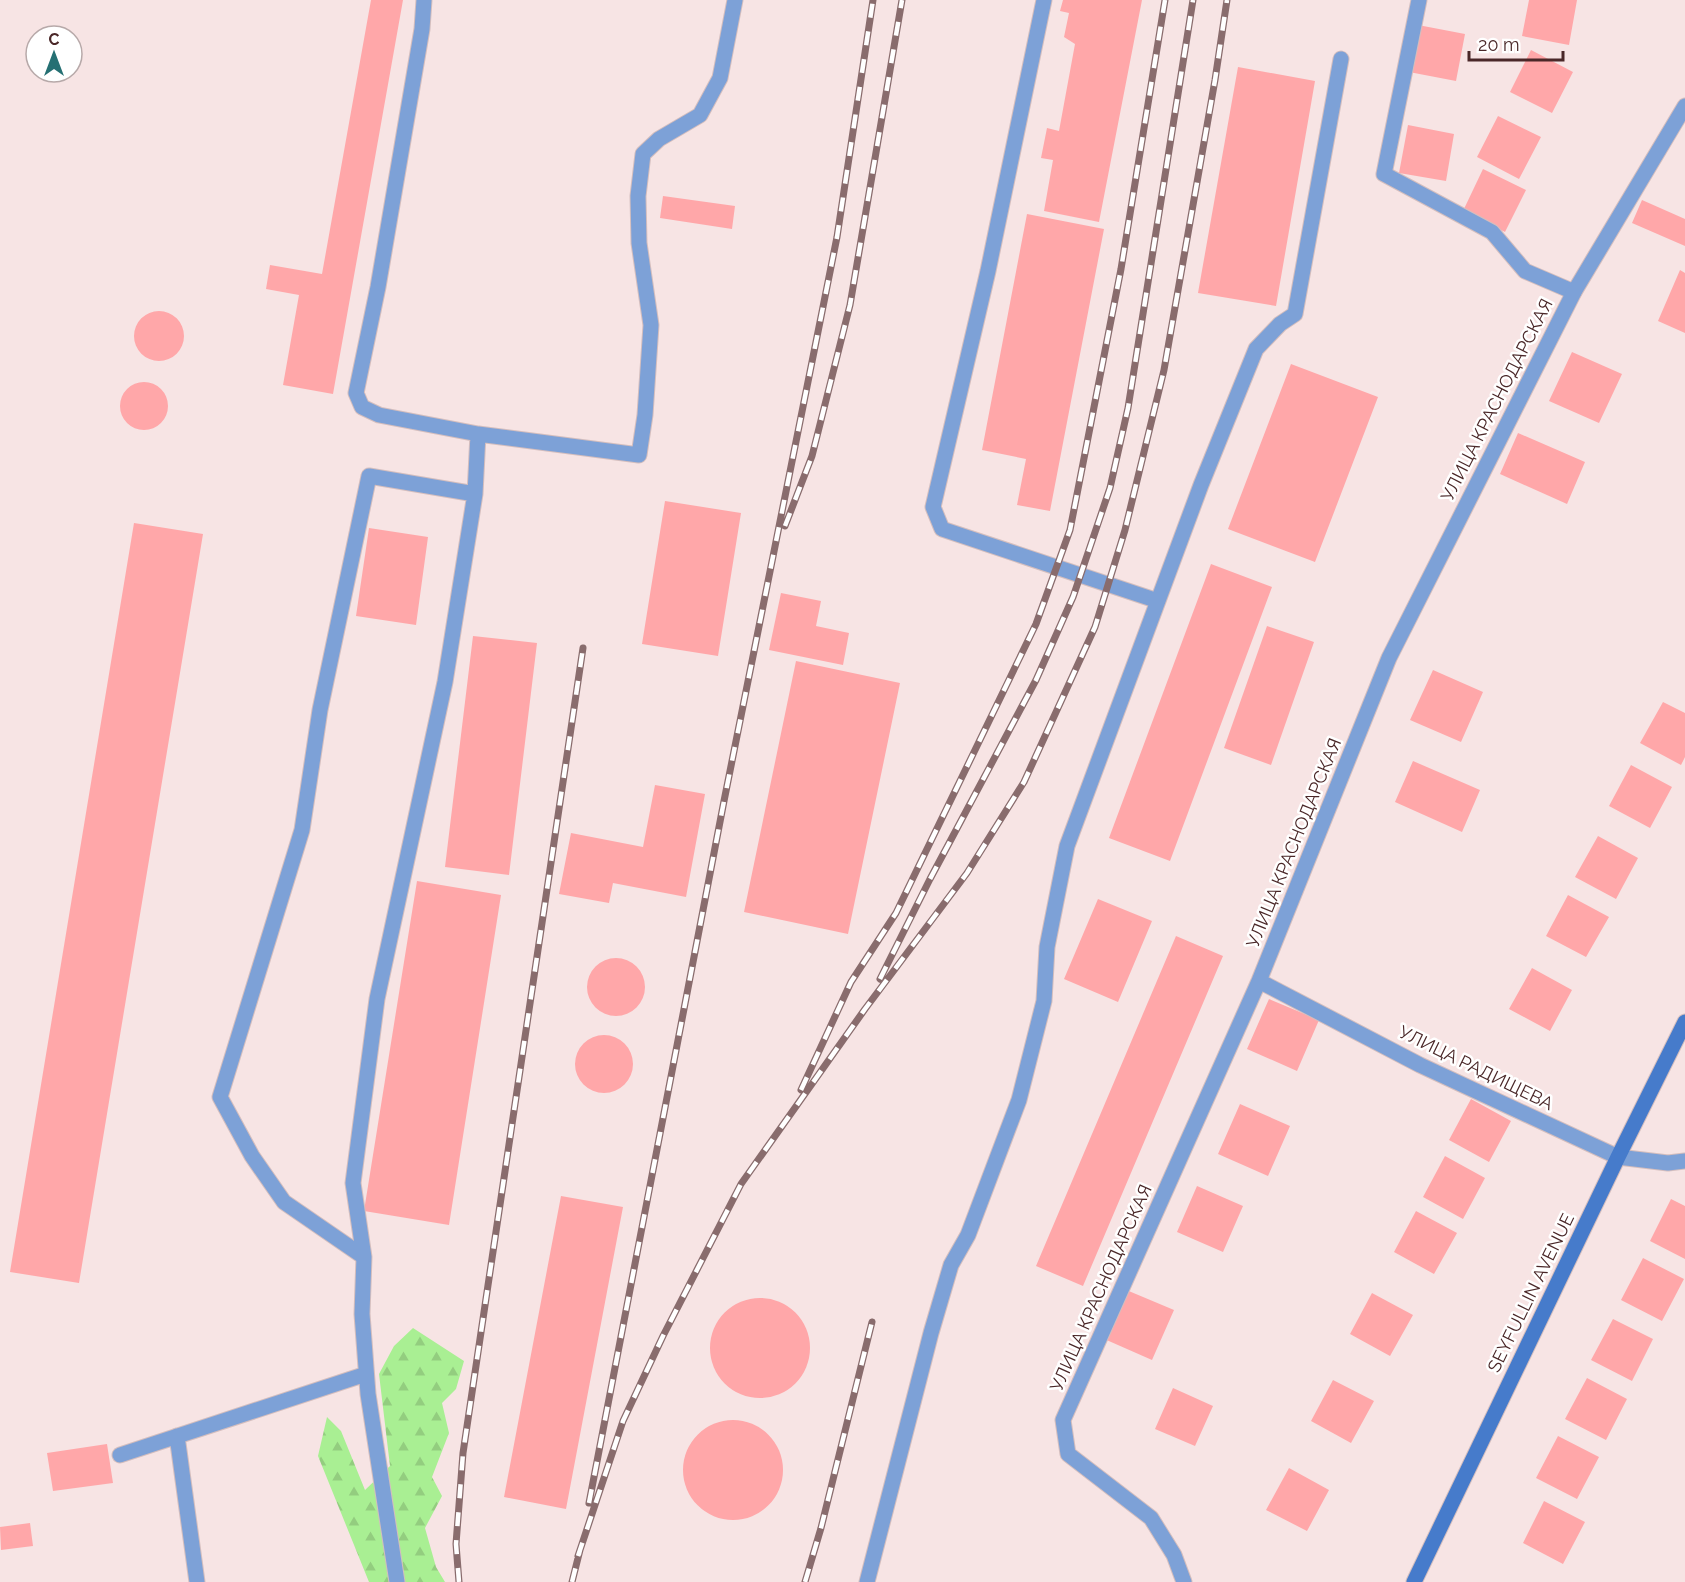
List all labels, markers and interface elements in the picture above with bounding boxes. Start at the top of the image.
north arrow [24,24,84,84]
scale bar [1469,24,1564,62]
text: С [49,30,60,49]
text: 20 m [1478,34,1520,55]
street label: УЛИЦА КРАСНОДАРСКАЯ [1436,295,1557,504]
street label: УЛИЦА КРАСНОДАРСКАЯ [1242,735,1345,951]
street label: УЛИЦА РАДИЩЕВА [1395,1021,1557,1114]
street label: УЛИЦА КРАСНОДАРСКАЯ [1045,1181,1156,1394]
street label: SEYFULLIN AVENUE [1483,1210,1578,1376]

